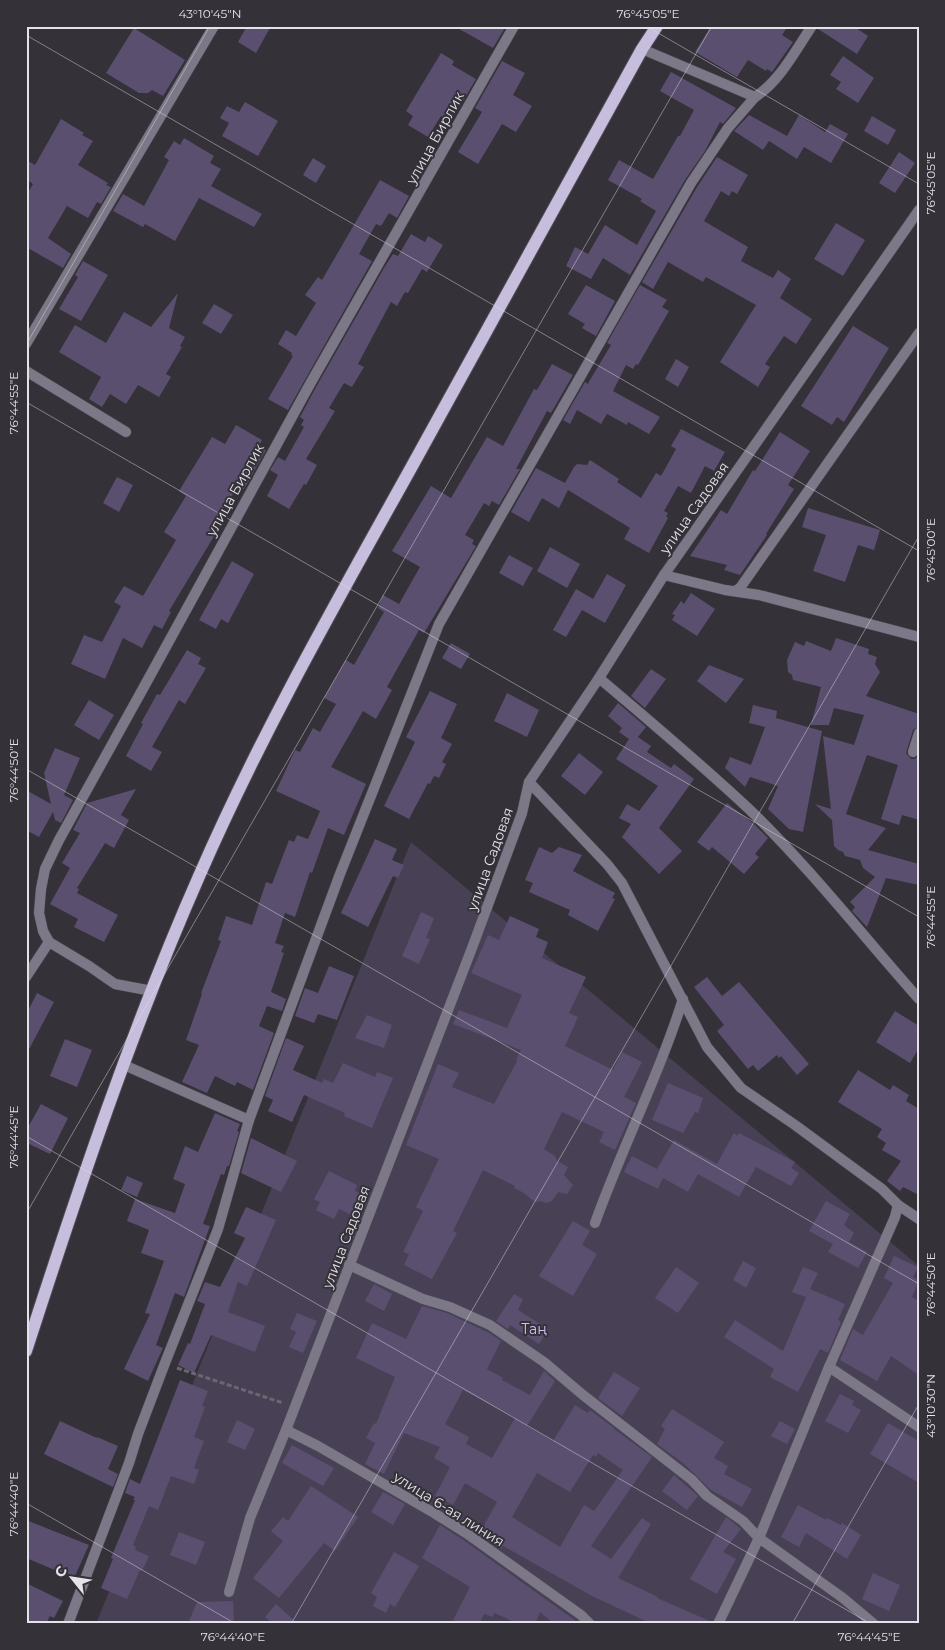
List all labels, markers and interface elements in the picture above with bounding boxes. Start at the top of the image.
text: 43°10'45"N [178,6,242,21]
text: 76°45'05"E [617,6,679,21]
street label: улица Бирлик [402,88,468,188]
text: 76°45'05"E [923,152,938,214]
text: 76°44'55"E [6,372,21,434]
street label: улица Бирлик [202,440,268,540]
street label: улица Садовая [655,458,733,558]
text: 76°45'00"E [923,518,938,582]
text: 76°44'50"E [6,738,21,802]
street label: улица Садовая [463,805,517,914]
text: 76°44'55"E [923,886,938,948]
text: 76°44'45"E [6,1105,21,1169]
street label: улица Садовая [318,1183,374,1292]
text: 76°44'50"E [923,1252,938,1316]
park label: Таң [521,1320,547,1338]
text: 43°10'30"N [923,1374,938,1438]
street label: улица 6-ая линия [389,1467,508,1550]
text: 76°44'40"E [6,1472,21,1536]
north arrow [48,1552,98,1602]
text: С [50,1563,71,1580]
text: 76°44'40"E [201,1629,265,1644]
text: 76°44'45"E [837,1629,901,1644]

